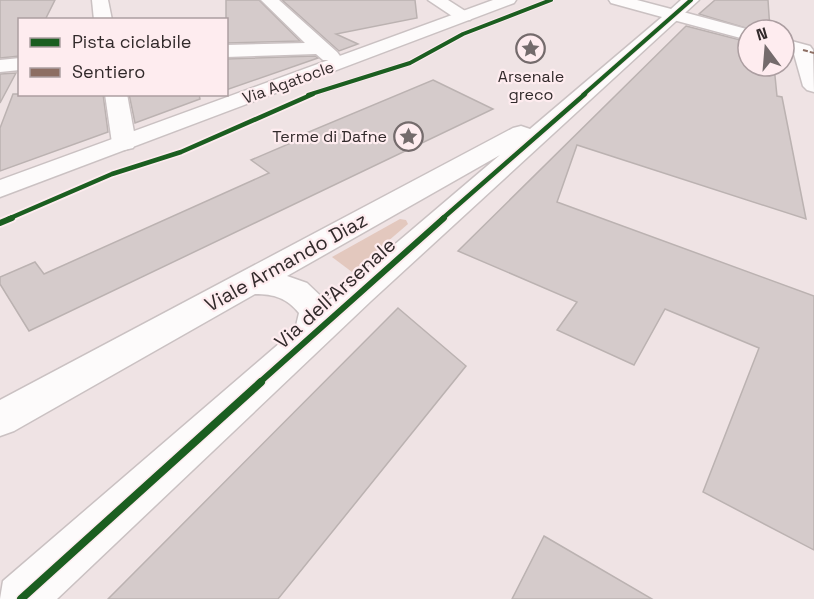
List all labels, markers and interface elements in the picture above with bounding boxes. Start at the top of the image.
legend [18,18,228,96]
north arrow [736,18,796,78]
text: N [754,22,770,46]
text: Pista ciclabile [72,30,191,53]
place icon: Arsenale greco [515,32,547,64]
street label: Via Agatocle [240,56,337,109]
text: Sentiero [72,60,145,83]
place label: Arsenale greco [498,66,564,105]
place icon: Terme di Dafne [392,120,424,152]
place label: Terme di Dafne [272,126,387,147]
street label: Viale Armando Diaz [200,207,372,317]
street label: Via dell'Arsenale [269,232,401,354]

